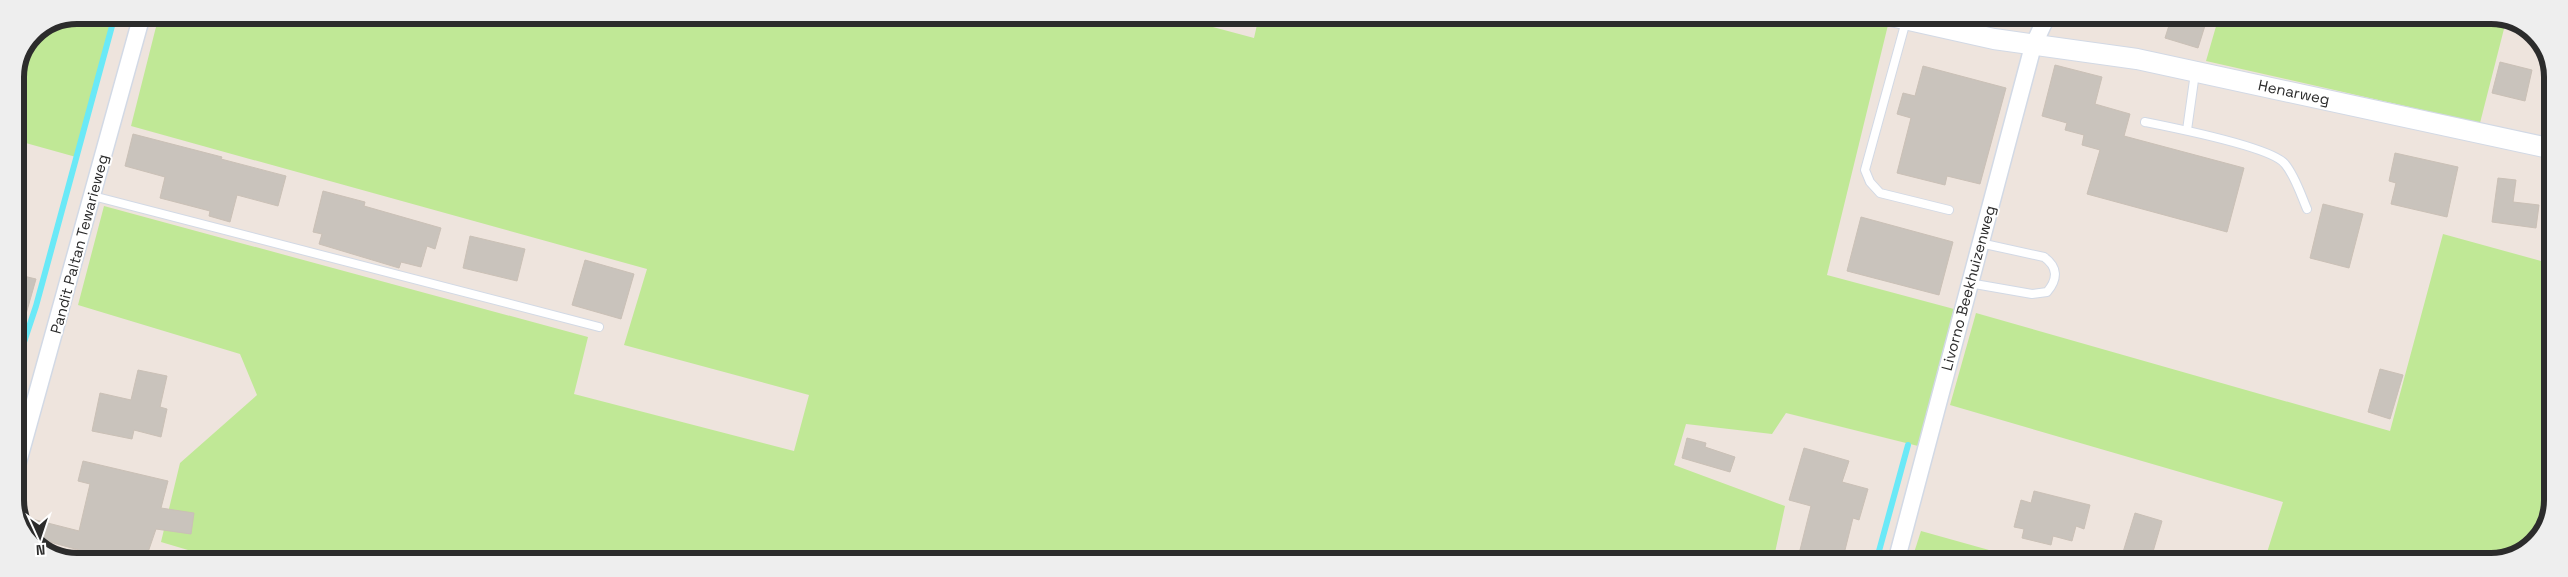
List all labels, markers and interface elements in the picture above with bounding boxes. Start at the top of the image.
street label: Henarweg [2257,75,2331,109]
street label: Pandit Paltan Tewarieweg [46,152,112,336]
street label: Livorno Beekhuizenweg [1937,203,1999,373]
north arrow [15,512,65,562]
text: N [36,541,46,559]

